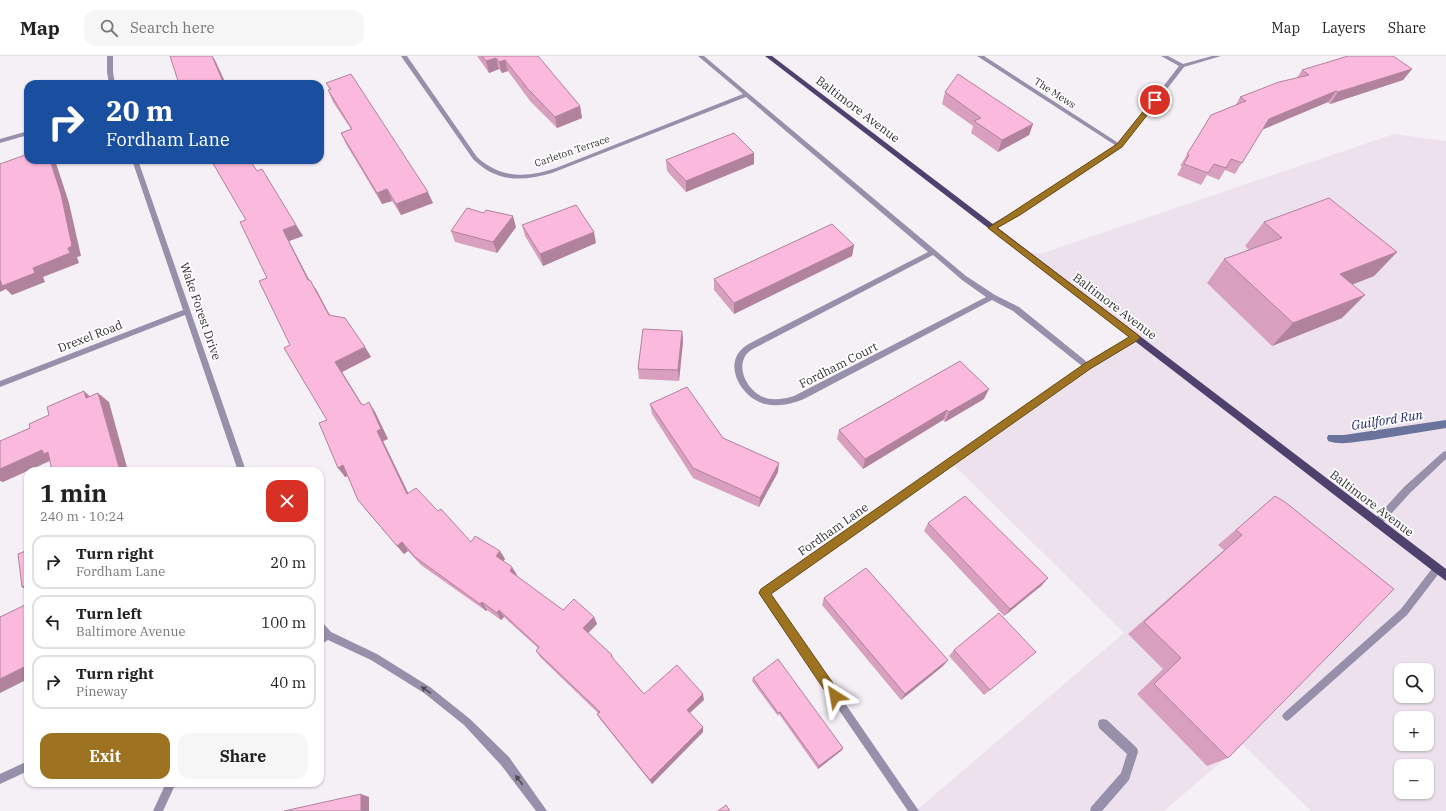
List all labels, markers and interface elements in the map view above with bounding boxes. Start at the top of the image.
search box [84,10,364,46]
text: Map [20,16,60,40]
icon: search [98,17,120,39]
text: Search here [130,18,214,37]
text: Map [1272,19,1300,37]
text: Layers [1322,19,1366,37]
text: Share [1388,19,1426,37]
street label: Baltimore Avenue [813,73,903,145]
street label: The Mews [1032,75,1078,111]
pin [1138,83,1172,117]
icon: arrive [1144,89,1166,111]
text: 20 m [106,92,173,129]
icon: right [40,96,92,148]
text: Fordham Lane [106,128,230,151]
street label: Carleton Terrace [533,132,611,170]
street label: Wake Forest Drive [177,260,225,362]
street label: Baltimore Avenue [1070,270,1160,342]
street label: Drexel Road [56,317,124,355]
street label: Fordham Court [796,339,880,391]
water label: Guilford Run [1350,406,1425,434]
street label: Baltimore Avenue [1327,467,1417,539]
text: 1 min [40,477,107,509]
button: close [266,480,308,522]
street label: Fordham Lane [795,499,871,559]
text: 240 m · 10:24 [40,508,124,525]
text: Turn right [76,544,154,563]
icon: right [42,551,64,573]
text: 20 m [270,553,306,572]
text: Fordham Lane [76,563,165,580]
text: Turn left [76,604,142,623]
icon: left [42,611,64,633]
text: 100 m [261,613,306,632]
text: Baltimore Avenue [76,623,186,640]
map controls [1394,663,1434,799]
button: search [1394,663,1434,703]
text: Turn right [76,664,154,683]
icon: right [42,671,64,693]
text: 40 m [270,673,306,692]
position arrow [814,675,856,717]
text: Pineway [76,683,127,700]
one-way arrow [421,686,431,694]
button: + [1394,711,1434,751]
button: Exit [40,733,170,779]
button: Share [178,733,308,779]
button: − [1394,759,1434,799]
one-way arrow [515,774,523,785]

